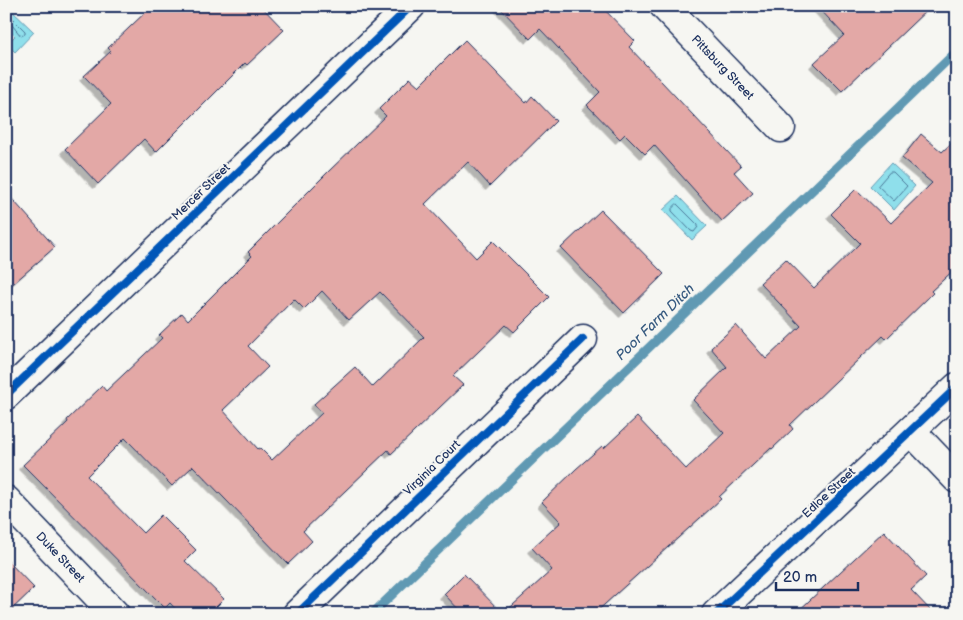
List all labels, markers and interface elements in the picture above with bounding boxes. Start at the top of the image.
street label: Pittsburg Street [688,32,758,103]
street label: Mercer Street [169,160,234,224]
water label: Poor Farm Ditch [612,280,698,364]
street label: Virginia Court [400,437,464,499]
street label: Edloe Street [799,464,859,521]
street label: Duke Street [33,529,88,586]
scale bar [776,560,858,592]
text: 20 m [783,568,817,587]

